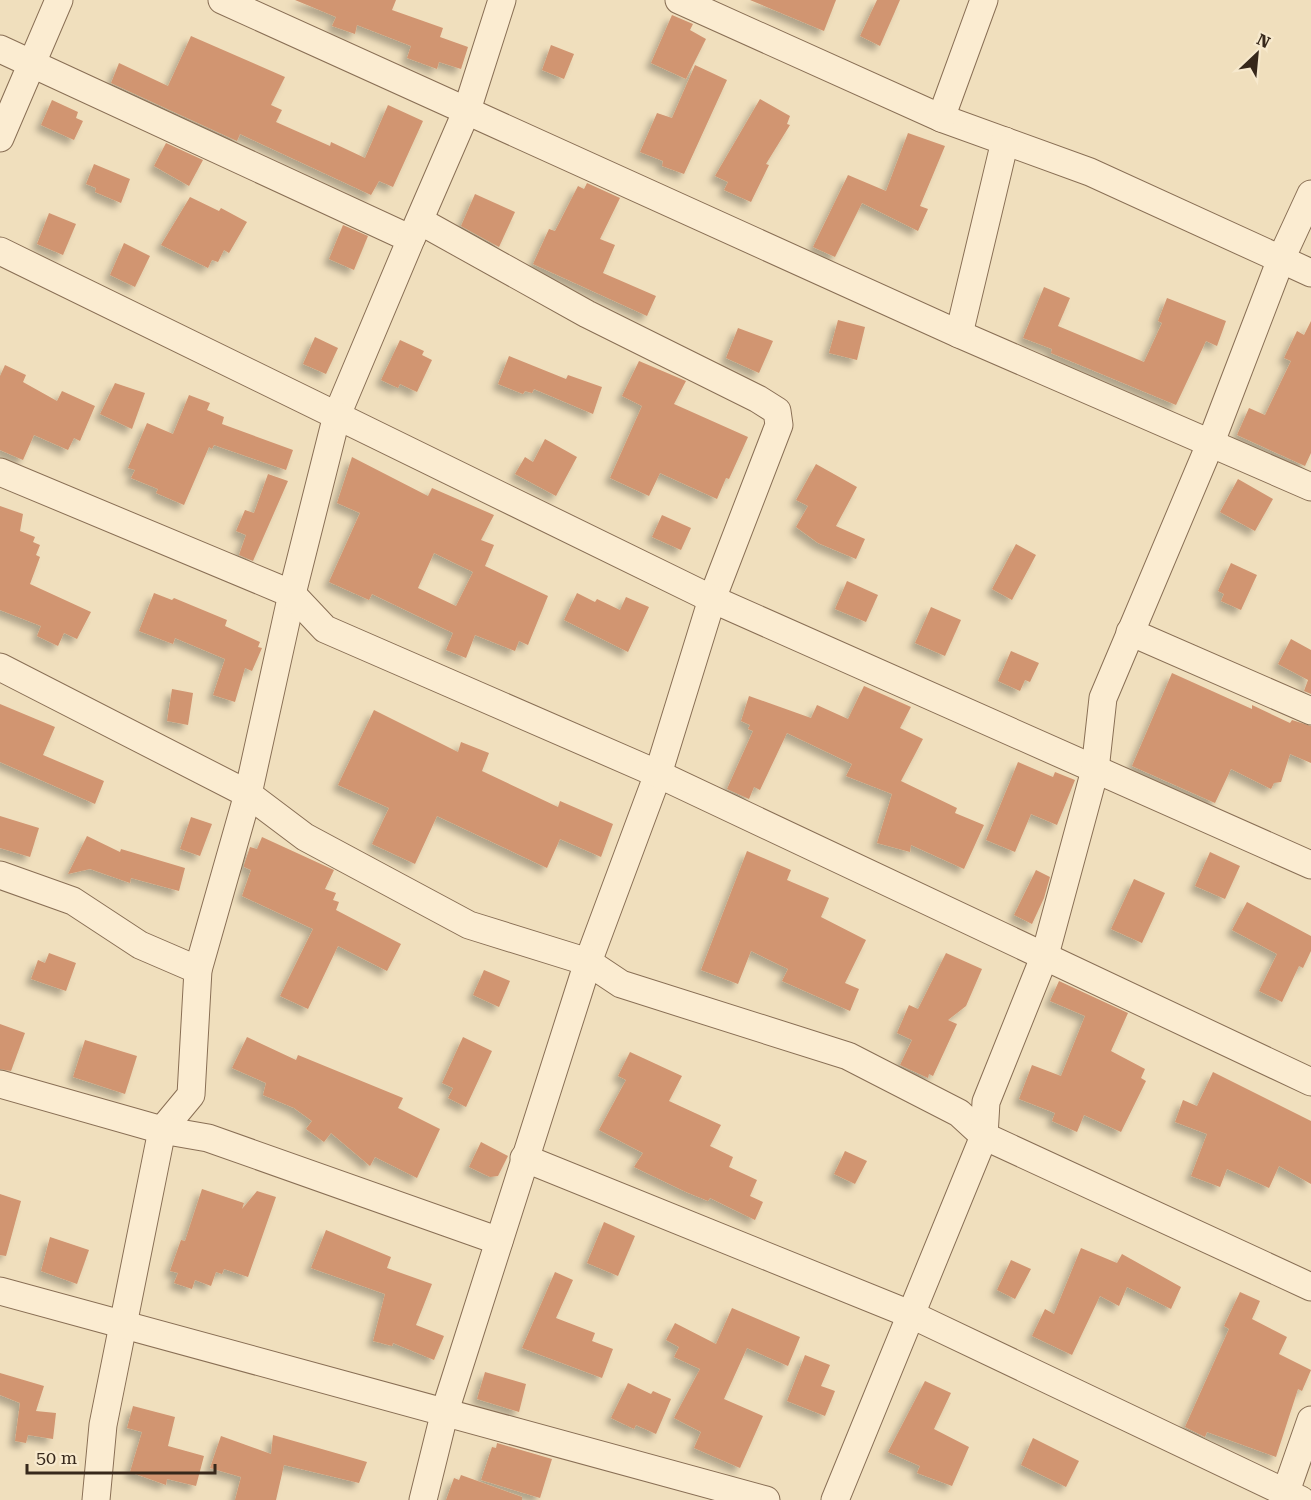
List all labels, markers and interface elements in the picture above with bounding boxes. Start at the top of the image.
north arrow [1227,24,1287,84]
text: N [1254,30,1273,52]
scale bar [27,1437,214,1475]
text: 50 m [36,1447,77,1468]

